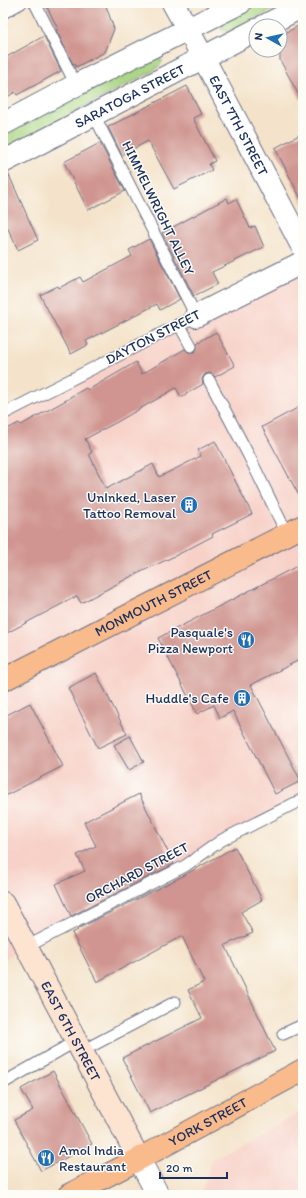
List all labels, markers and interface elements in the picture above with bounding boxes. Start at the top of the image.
north arrow [248,18,288,58]
text: N [252,32,266,41]
street label: SARATOGA STREET [72,60,188,132]
street label: EAST 7TH STREET [206,72,272,179]
street label: HIMMELWRIGHT ALLEY [118,138,198,278]
street label: DAYTON STREET [103,306,203,368]
place label: UnInked, Laser Tattoo Removal [83,489,176,522]
building icon: UnInked, Laser Tattoo Removal [179,495,199,515]
street label: MONMOUTH STREET [92,566,215,640]
place label: Pasquale's Pizza Newport [148,624,233,657]
restaurant icon: Pasquale's Pizza Newport [236,630,256,650]
building icon: Huddle's Cafe [232,688,252,708]
place label: Huddle's Cafe [146,690,229,707]
street label: ORCHARD STREET [82,839,192,907]
street label: EAST 6TH STREET [37,978,105,1084]
street label: YORK STREET [166,1093,250,1150]
place label: Amol India Restaurant [59,1142,126,1175]
restaurant icon: Amol India Restaurant [36,1148,56,1168]
scale bar [160,1154,227,1180]
text: 20 m [166,1161,193,1175]

